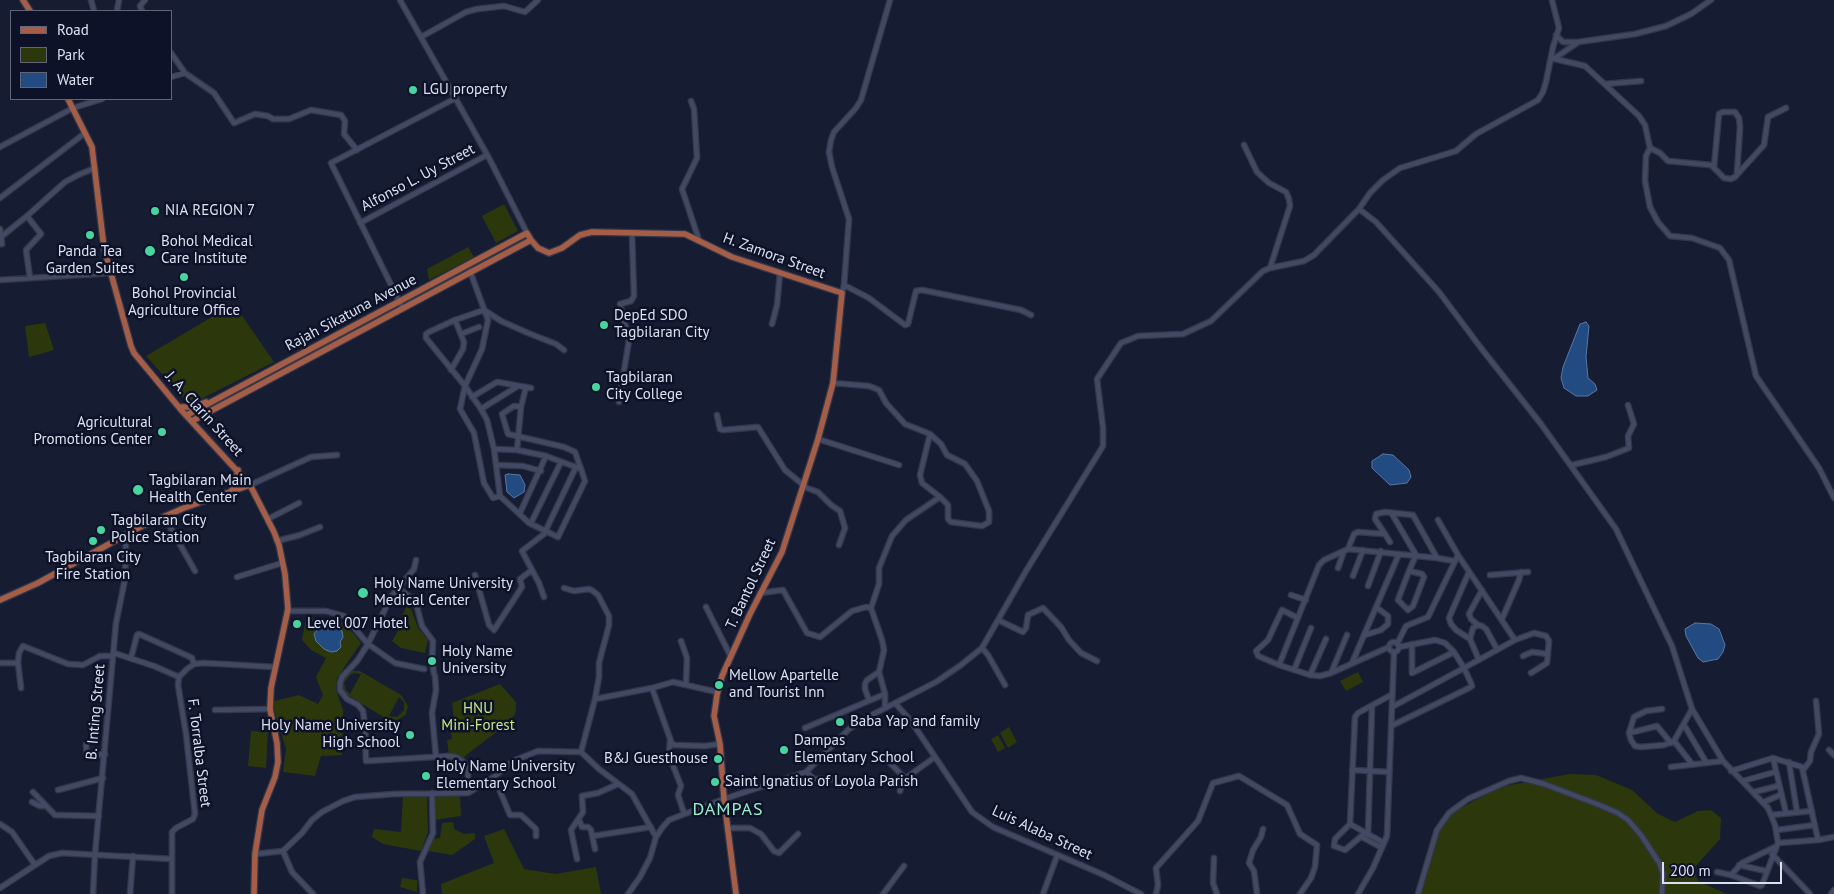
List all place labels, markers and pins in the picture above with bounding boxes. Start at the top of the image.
place label: LGU property [423,81,507,99]
marker: LGU property [407,84,419,96]
place label: NIA REGION 7 [165,202,255,220]
marker: NIA REGION 7 [149,205,161,217]
marker: Panda Tea Garden Suites [84,229,96,241]
place label: Bohol Medical Care Institute [161,233,253,268]
place label: Panda Tea Garden Suites [46,243,134,278]
marker: Bohol Medical Care Institute [143,244,157,258]
marker: Bohol Provincial Agriculture Office [178,271,190,283]
place label: Bohol Provincial Agriculture Office [128,285,240,320]
place label: DepEd SDO Tagbilaran City [614,307,710,342]
marker: DepEd SDO Tagbilaran City [598,319,610,331]
place label: Tagbilaran City College [606,369,683,404]
marker: Tagbilaran City College [590,381,602,393]
place label: Agricultural Promotions Center [34,414,152,449]
marker: Agricultural Promotions Center [156,426,168,438]
place label: Tagbilaran Main Health Center [149,472,251,507]
marker: Tagbilaran Main Health Center [131,483,145,497]
place label: Tagbilaran City Police Station [111,512,207,547]
marker: Tagbilaran City Police Station [95,524,107,536]
marker: Tagbilaran City Fire Station [87,535,99,547]
place label: Tagbilaran City Fire Station [45,549,141,584]
place label: Holy Name University Medical Center [374,575,513,610]
marker: Holy Name University Medical Center [356,586,370,600]
place label: Level 007 Hotel [307,615,408,633]
marker: Level 007 Hotel [291,618,303,630]
place label: Holy Name University [442,643,513,678]
marker: Holy Name University [426,655,438,667]
place label: Mellow Apartelle and Tourist Inn [729,667,839,702]
marker: Mellow Apartelle and Tourist Inn [713,679,725,691]
place label: Baba Yap and family [850,713,980,731]
marker: Baba Yap and family [834,716,846,728]
place label: Holy Name University High School [261,717,400,752]
marker: Holy Name University High School [404,729,416,741]
place label: Dampas Elementary School [794,732,914,767]
marker: Dampas Elementary School [778,744,790,756]
place label: B&J Guesthouse [604,750,708,768]
marker: B&J Guesthouse [712,753,724,765]
place label: Holy Name University Elementary School [436,758,575,793]
marker: Holy Name University Elementary School [420,770,432,782]
place label: Saint Ignatius of Loyola Parish [725,773,918,791]
marker: Saint Ignatius of Loyola Parish [709,776,721,788]

